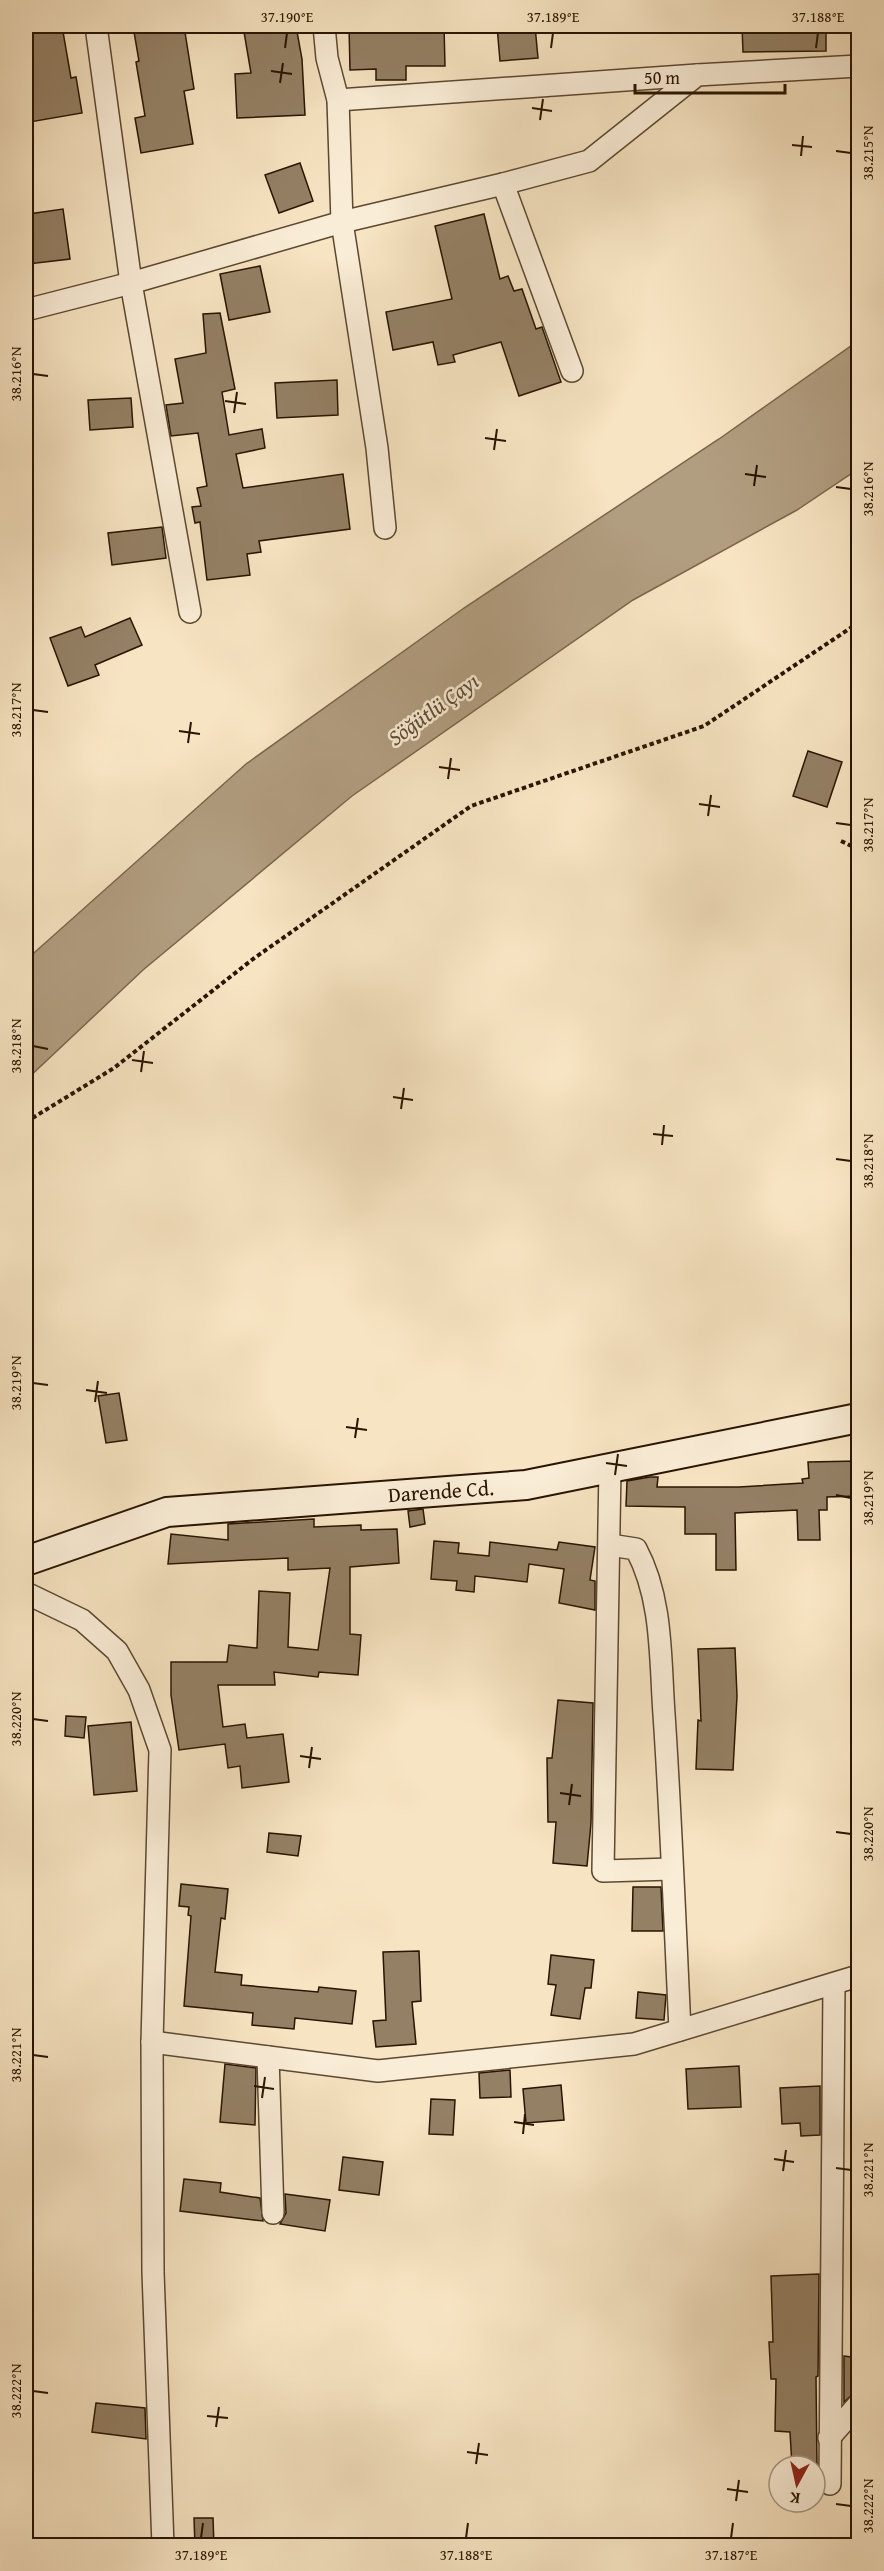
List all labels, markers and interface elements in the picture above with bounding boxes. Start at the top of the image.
text: 37.190°E [261,6,314,27]
text: 37.189°E [527,6,580,27]
text: 37.188°E [792,6,845,27]
scale bar [635,57,785,95]
text: 50 m [644,64,680,91]
text: 38.215°N [857,125,878,180]
text: 38.216°N [5,346,26,401]
text: 38.216°N [857,461,878,516]
water label: Söğütlü Çayı [381,665,485,753]
text: 38.217°N [5,682,26,737]
text: 38.217°N [857,797,878,852]
text: 38.218°N [5,1018,26,1073]
text: 38.218°N [857,1133,878,1188]
text: 38.219°N [5,1355,26,1410]
text: 38.219°N [857,1470,878,1525]
street label: Darende Cd. [387,1472,495,1510]
text: 38.220°N [5,1691,26,1746]
text: 38.220°N [857,1806,878,1861]
text: 38.221°N [5,2027,26,2082]
text: 38.221°N [857,2142,878,2197]
text: 38.222°N [5,2363,26,2418]
north arrow [767,2454,827,2514]
text: 38.222°N [857,2478,878,2533]
text: K [787,2486,802,2511]
text: 37.189°E [175,2544,228,2565]
text: 37.188°E [440,2544,493,2565]
text: 37.187°E [705,2544,758,2565]

